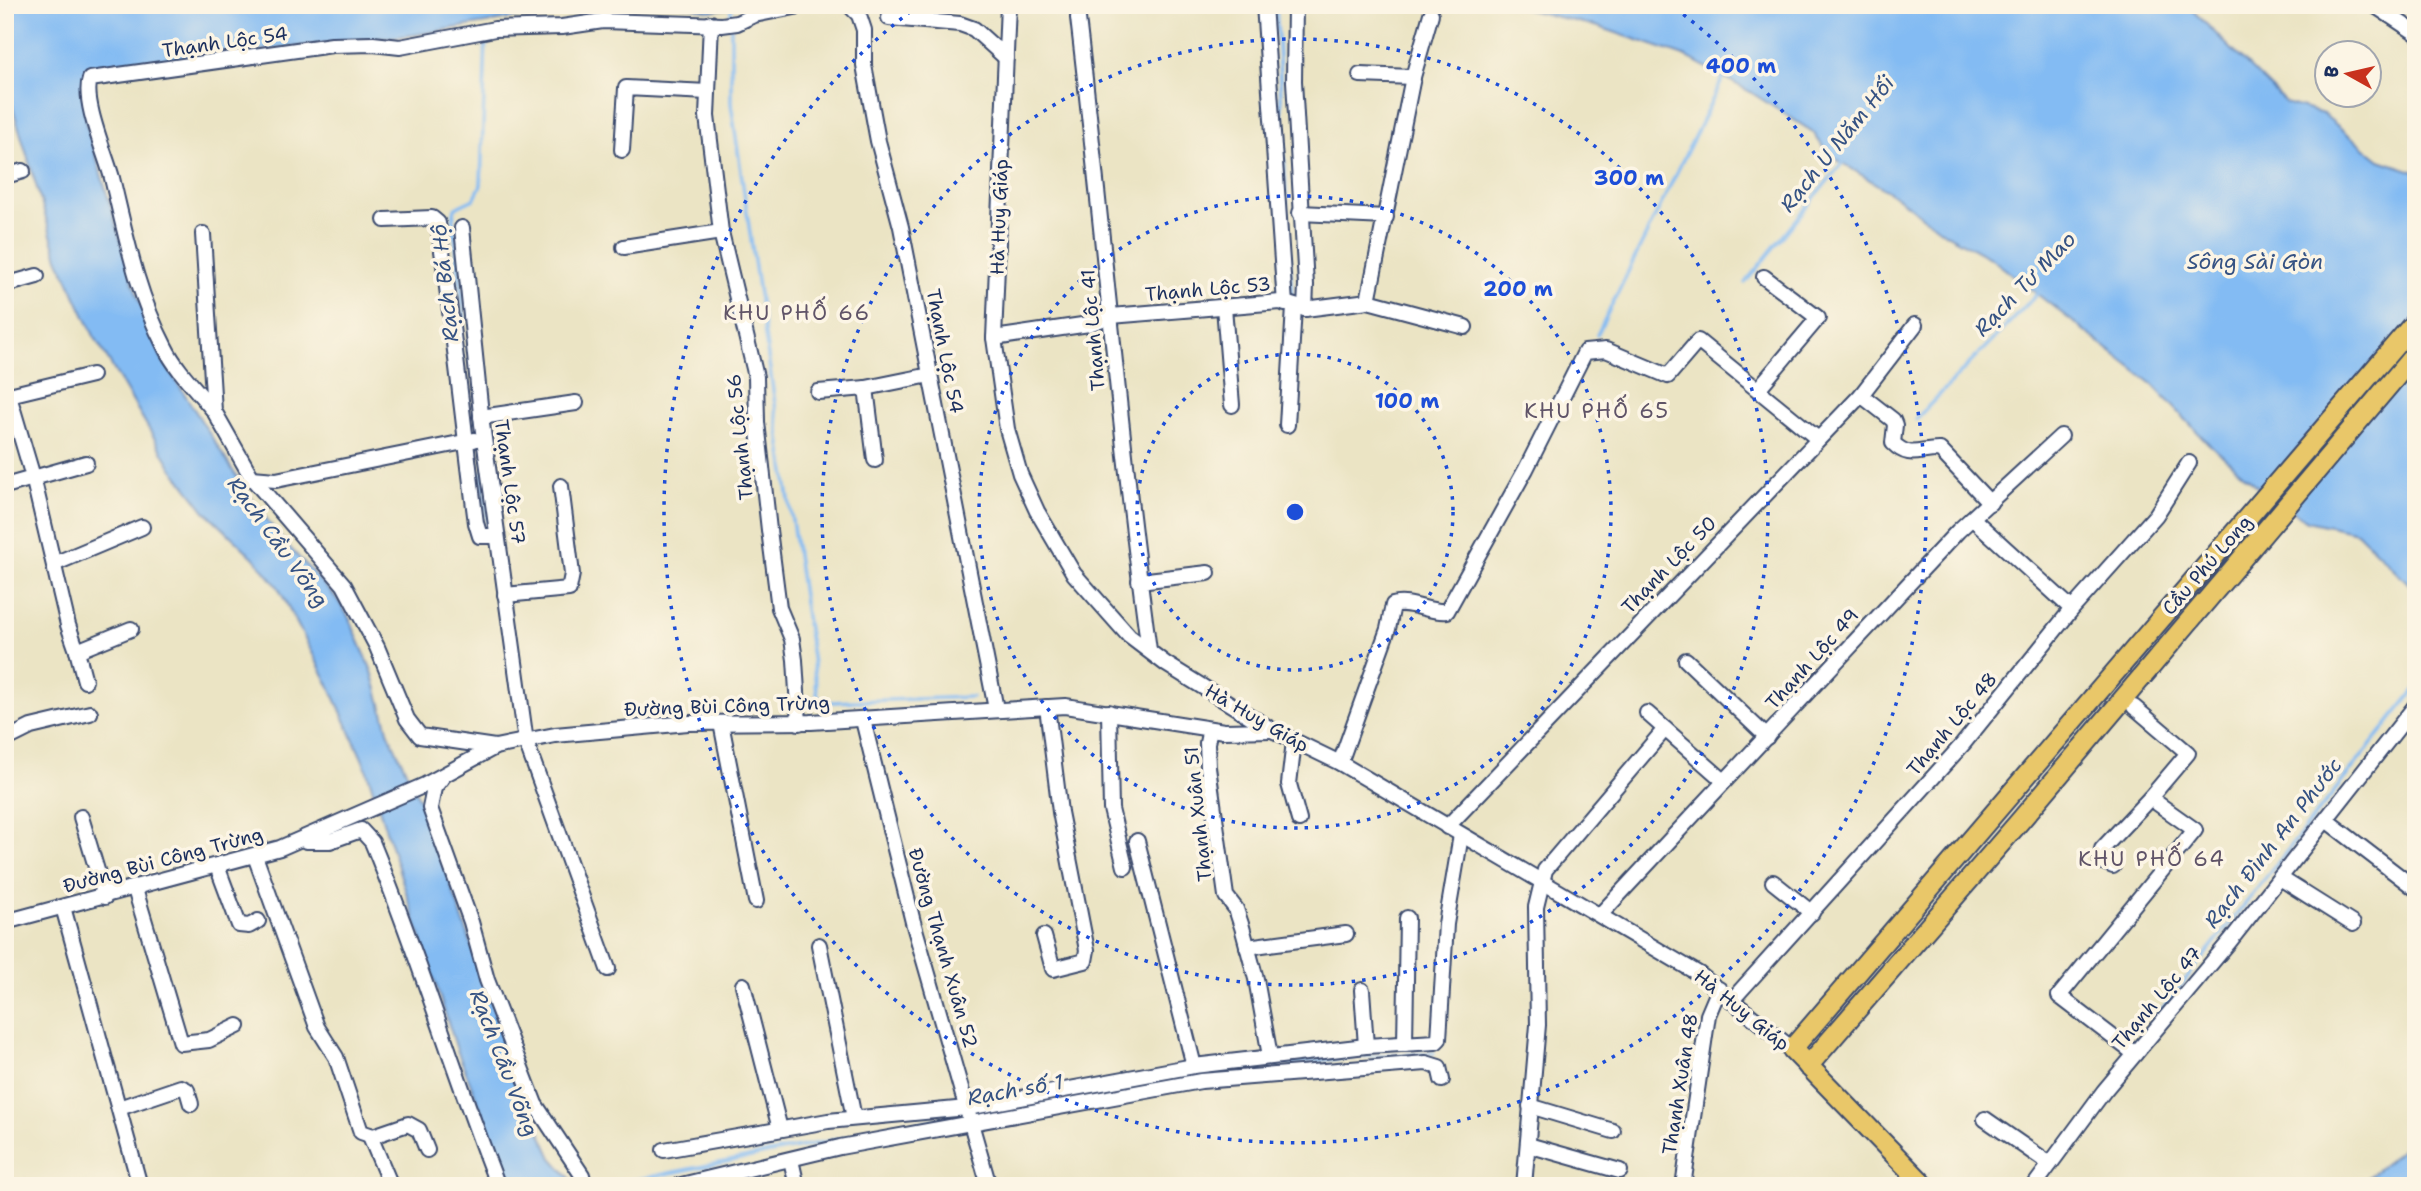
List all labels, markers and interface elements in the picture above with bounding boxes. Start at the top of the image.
street label: Thạnh Lộc 54 [161,21,289,63]
north arrow [2312,38,2382,108]
text: 400 m [1706,52,1776,80]
text: B [2318,64,2345,79]
water label: Rạch U Năm Hối [1773,69,1901,218]
street label: Hà Huy Giáp [984,159,1014,275]
text: 300 m [1594,164,1664,192]
water label: Rạch Bá Hộ [425,222,465,343]
water label: Rạch Tư Mao [1968,226,2082,342]
water label: Sông Sài Gòn [2187,248,2323,276]
street label: Thạnh Lộc 41 [1075,268,1111,392]
street label: Thạnh Lộc 53 [1144,271,1272,307]
text: 200 m [1483,275,1553,303]
street label: Thạnh Lộc 54 [921,287,969,415]
district label: KHU PHỐ 66 [723,296,871,327]
street label: Thạnh Lộc 56 [721,373,759,501]
text: 100 m [1375,387,1439,415]
district label: KHU PHỐ 65 [1524,394,1670,425]
street label: Thạnh Lộc 57 [489,418,531,546]
water label: Rạch Cầu Võng [221,471,335,613]
centre of rings [1283,500,1307,524]
street label: Cầu Phú Long [2157,510,2257,620]
street label: Thạnh Lộc 50 [1616,511,1722,619]
street label: Thạnh Lộc 49 [1760,603,1864,715]
street label: Thạnh Lộc 48 [1901,667,2003,781]
street label: Hà Huy Giáp [1200,678,1314,758]
street label: Đường Bùi Công Trừng [624,690,830,722]
street label: Thạnh Xuân 51 [1178,745,1218,883]
water label: Rạch Đình An Phước [2198,752,2348,934]
street label: Đường Bùi Công Trừng [60,821,266,899]
district label: KHU PHỐ 64 [2078,842,2226,873]
street label: Đường Thạnh Xuân 52 [902,845,984,1051]
street label: Thạnh Lộc 47 [2107,941,2207,1055]
street label: Hà Huy Giáp [1689,964,1795,1056]
water label: Rạch Cầu Võng [463,986,545,1140]
street label: Thạnh Xuân 48 [1656,1011,1704,1157]
water label: Rạch số 1 [965,1068,1065,1112]

